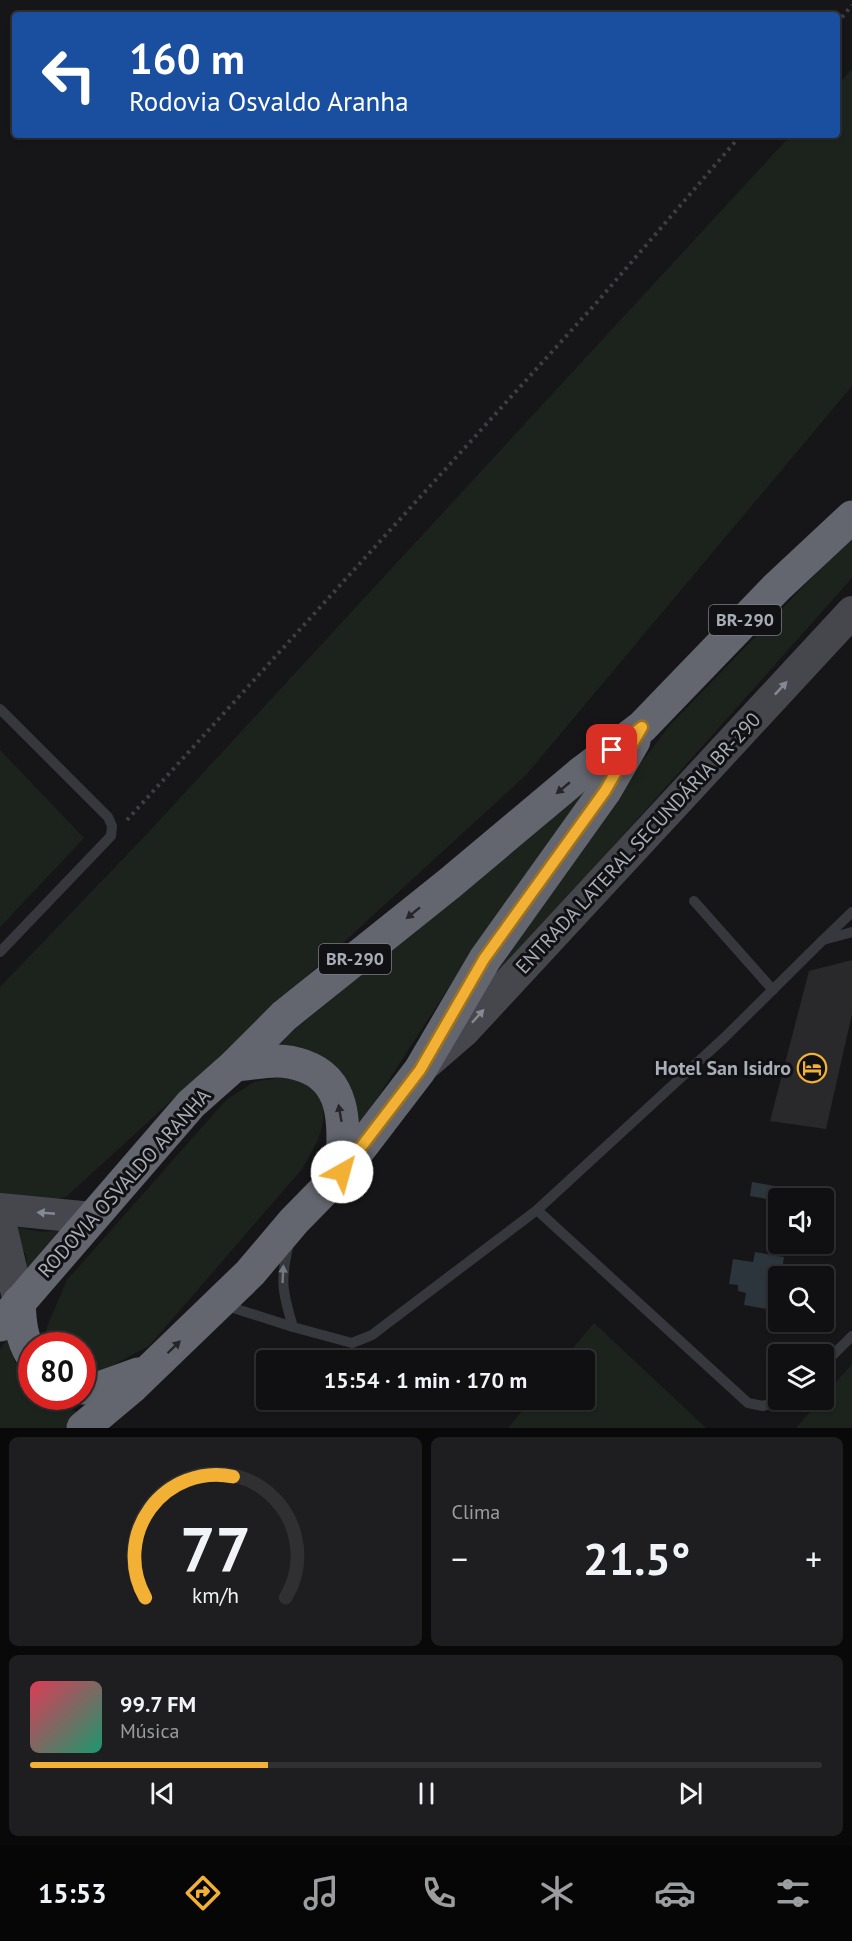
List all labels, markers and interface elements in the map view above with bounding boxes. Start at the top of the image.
text: 160 m [129,31,245,86]
icon: left [30,36,108,114]
text: Rodovia Osvaldo Aranha [129,84,409,118]
road number: BR-290 [709,605,781,635]
one-way arrow [774,680,788,695]
street label: ENTRADA LATERAL SECUNDÁRIA BR-290 [510,707,766,979]
pin [586,724,637,775]
icon: arrive [595,733,628,766]
one-way arrow [555,782,571,795]
one-way arrow [405,906,420,918]
road number: BR-290 [319,944,391,974]
one-way arrow [471,1008,485,1023]
hotel icon: Hotel San Isidro [796,1052,828,1084]
place label: Hotel San Isidro [655,1055,791,1081]
street label: RODOVIA OSVALDO ARANHA [32,1083,216,1283]
one-way arrow [336,1104,345,1123]
position arrow [310,1140,374,1204]
map controls [768,1188,834,1410]
button: sound [768,1188,834,1254]
one-way arrow [36,1208,55,1218]
one-way arrow [279,1264,288,1283]
button: search [768,1266,834,1332]
speed limit sign: 80 [18,1332,96,1410]
one-way arrow [166,1340,181,1354]
button: layers [768,1344,834,1410]
text: 15:54 · 1 min · 170 m [324,1366,527,1394]
text: Clima [452,1499,500,1525]
text: 77 [180,1508,251,1589]
text: 21.5° [583,1529,690,1587]
text: − [452,1537,468,1580]
text: + [805,1537,822,1580]
text: km/h [192,1582,239,1610]
text: 99.7 FM [120,1690,196,1718]
text: Música [120,1718,179,1744]
icon: previous [146,1777,179,1810]
icon: pause [410,1777,443,1810]
icon: next [674,1777,707,1810]
icon: directions [182,1872,224,1914]
icon: music [300,1872,342,1914]
icon: phone [418,1872,460,1914]
icon: climate [536,1872,578,1914]
icon: car [654,1872,696,1914]
icon: filters [772,1872,814,1914]
text: 15:53 [38,1876,106,1910]

